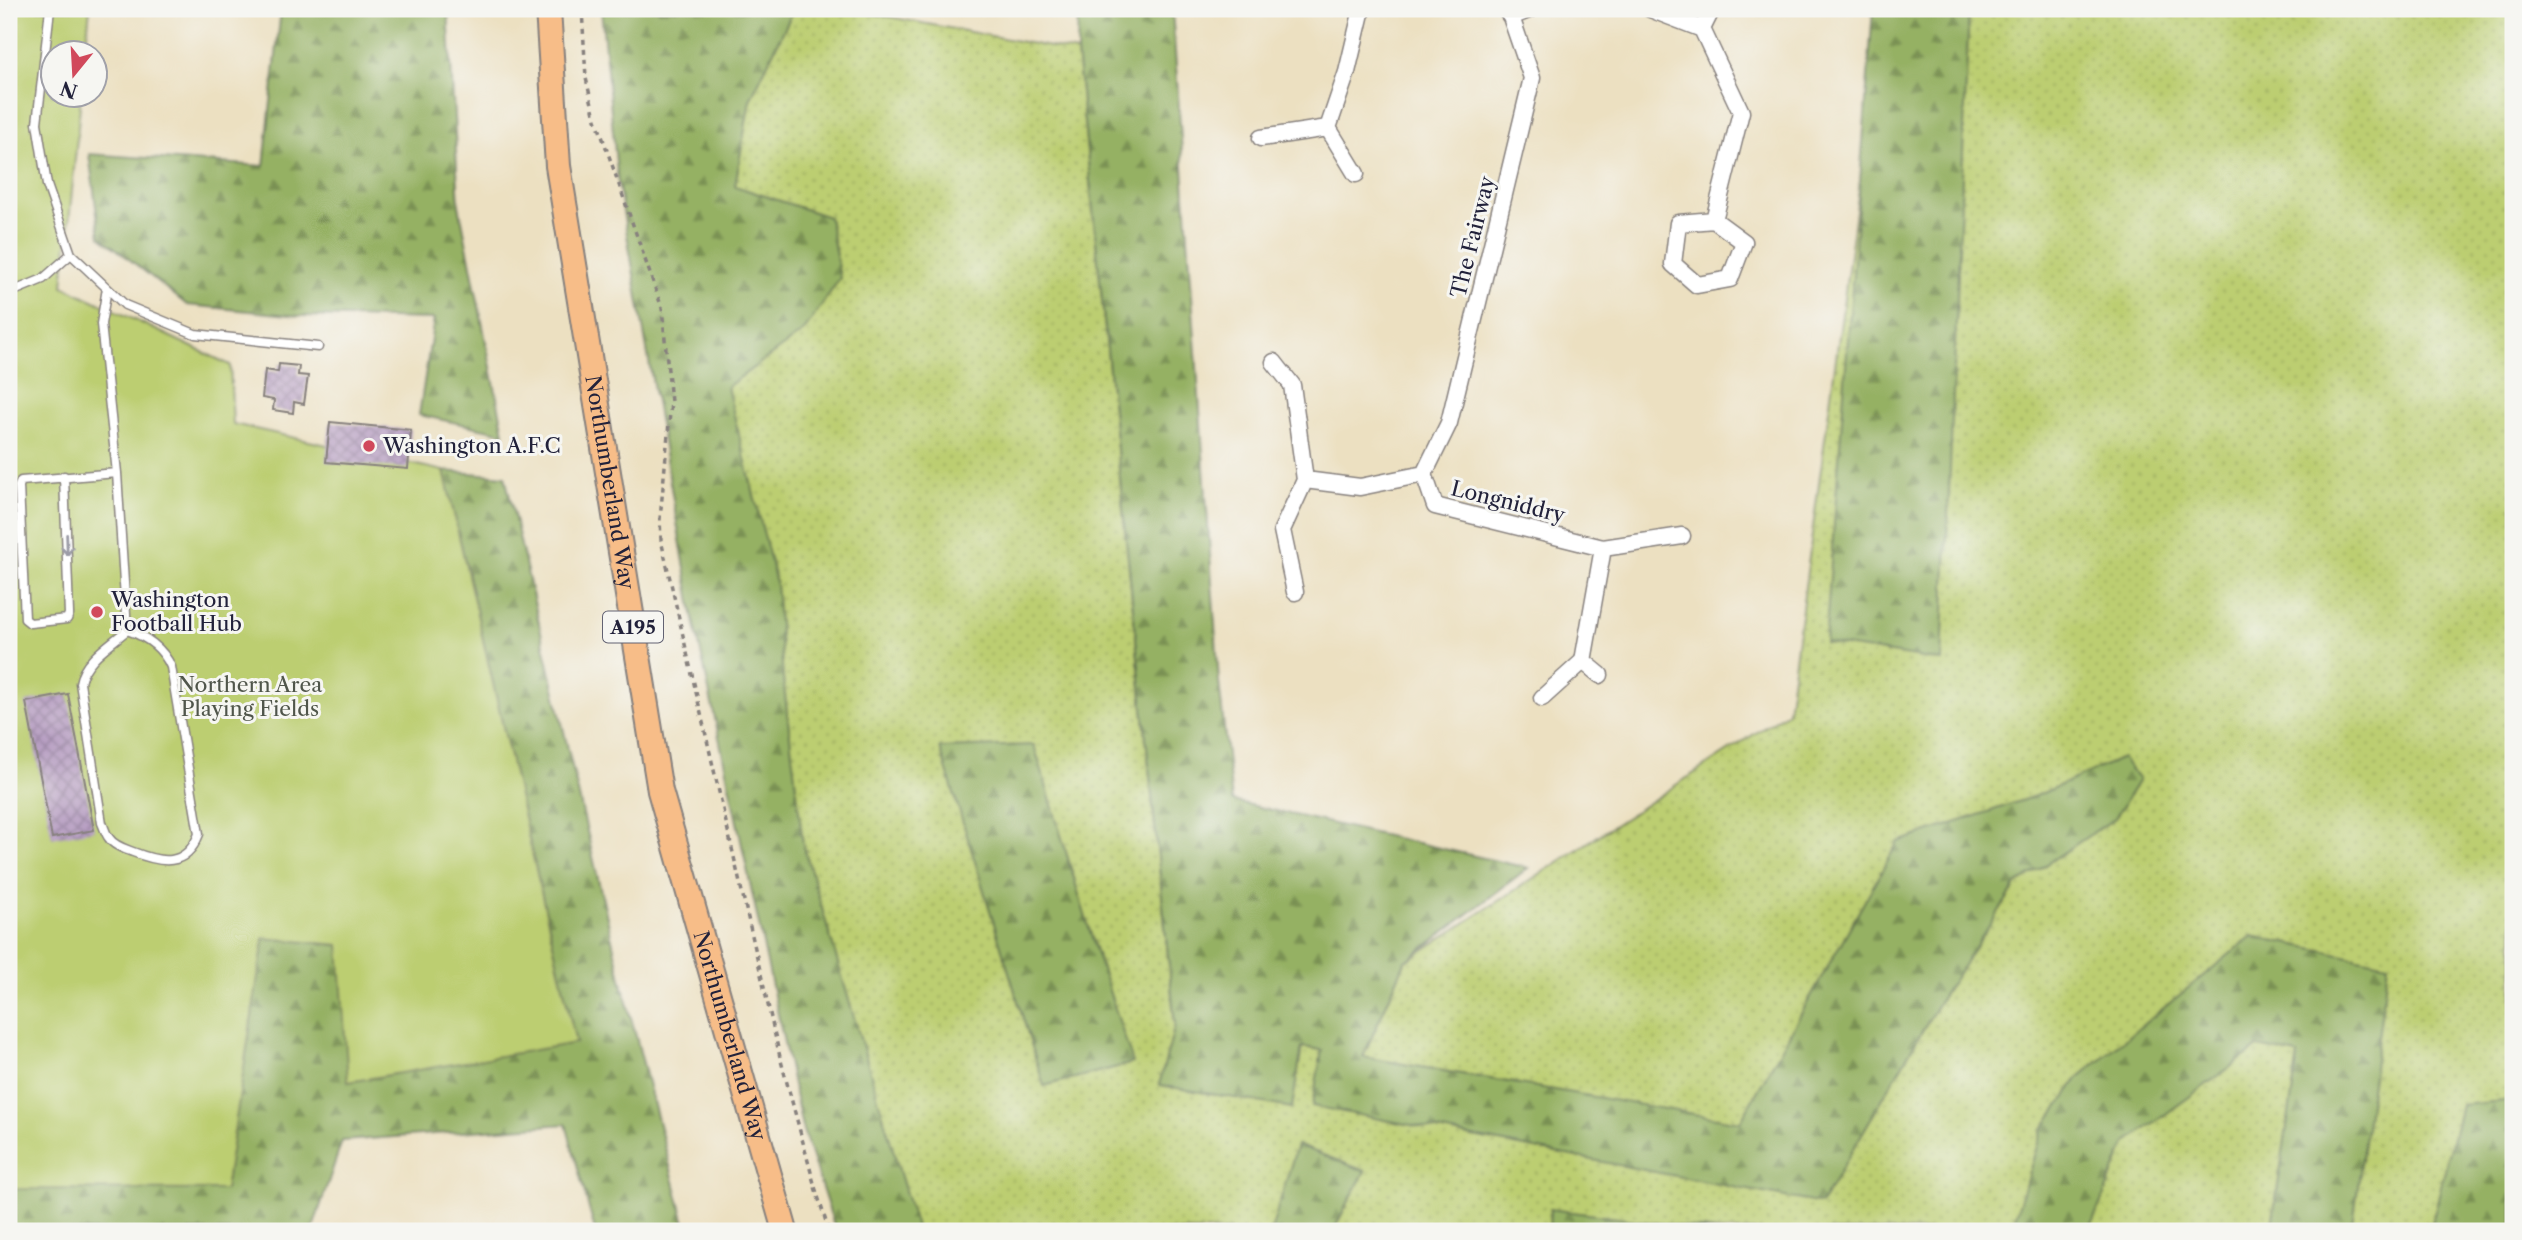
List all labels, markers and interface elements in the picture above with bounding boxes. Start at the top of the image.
north arrow [38,38,108,108]
text: N [57,76,80,103]
street label: The Fairway [1445,173,1500,300]
street label: Northumberland Way [580,374,640,592]
place label: Washington A.F.C [382,433,561,458]
marker: Washington A.F.C [361,438,377,454]
street label: Longniddry [1449,475,1568,528]
one-way arrow [60,533,73,556]
place label: Washington Football Hub [110,587,242,636]
marker: Washington Football Hub [89,604,105,620]
road number: A195 [603,612,663,642]
park label: Northern Area Playing Fields [178,672,323,721]
street label: Northumberland Way [688,928,772,1143]

